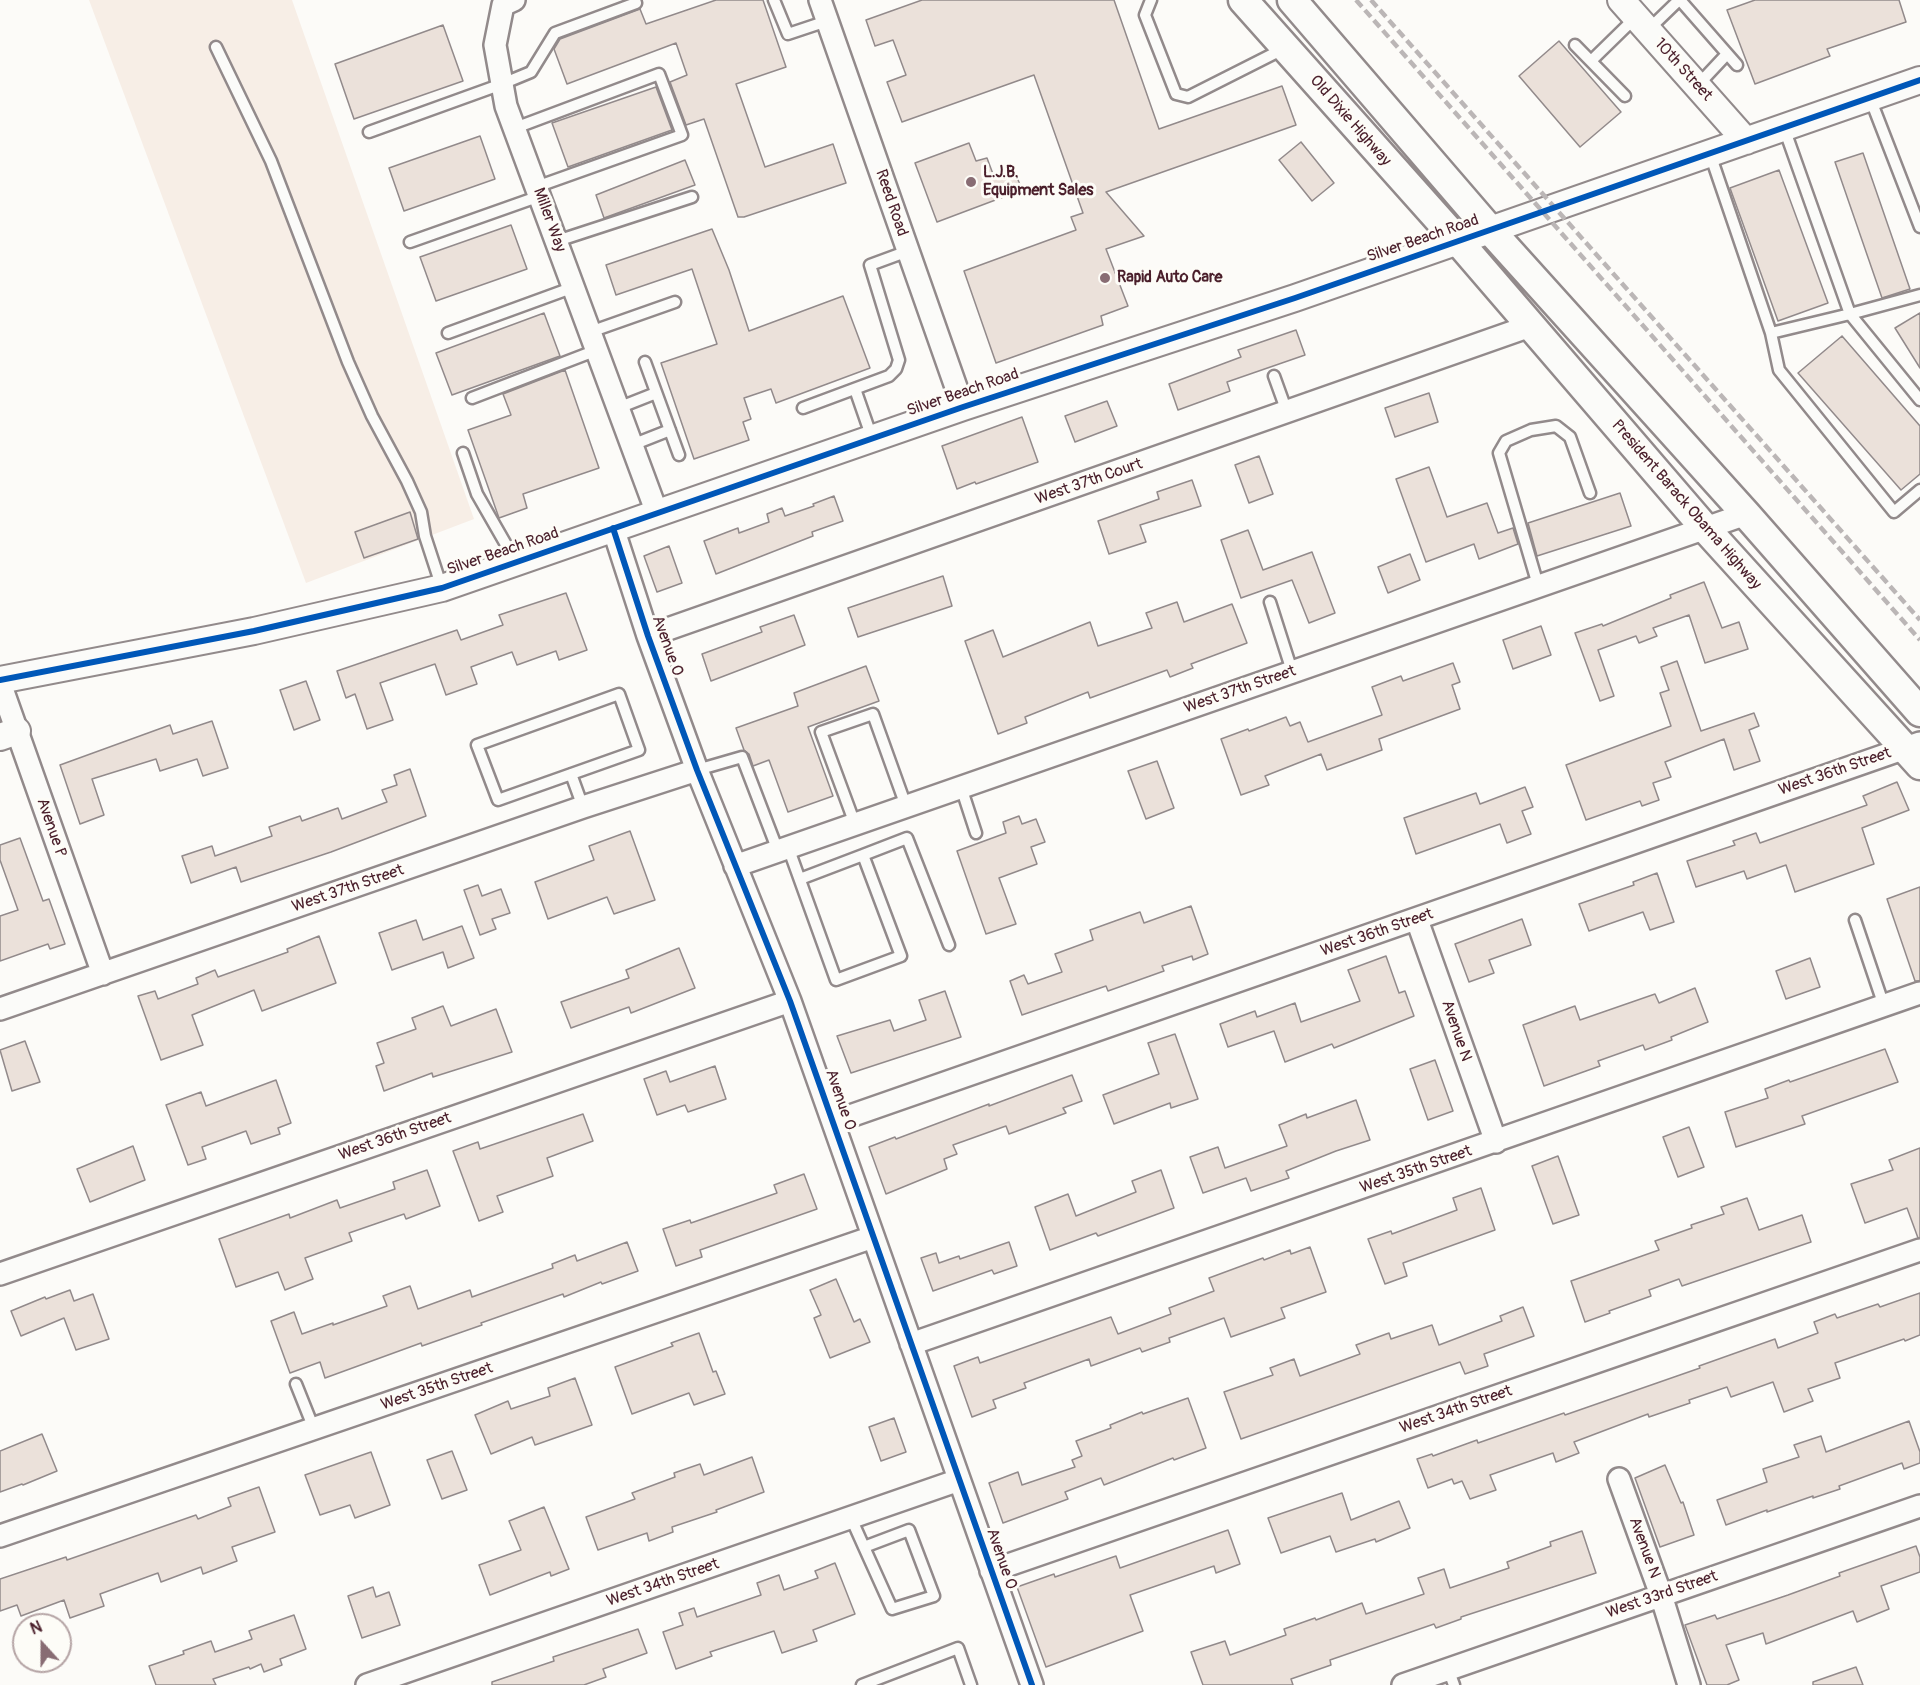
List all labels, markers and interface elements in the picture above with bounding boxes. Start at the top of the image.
street label: 10th Street [1650,35,1716,105]
street label: Old Dixie Highway [1305,72,1395,170]
place label: L.J.B. Equipment Sales [983,163,1093,201]
street label: Reed Road [871,167,911,239]
marker: L.J.B. Equipment Sales [964,175,978,189]
street label: Miller Way [529,185,569,255]
street label: Silver Beach Road [1365,211,1481,267]
place label: Rapid Auto Care [1117,268,1222,288]
marker: Rapid Auto Care [1098,271,1112,285]
street label: Silver Beach Road [905,365,1021,421]
street label: President Barack Obama Highway [1607,416,1765,594]
street label: West 37th Court [1033,455,1145,509]
street label: Silver Beach Road [445,524,561,580]
street label: Avenue O [647,613,687,679]
street label: West 37th Street [1182,662,1298,718]
street label: West 36th Street [1776,744,1894,800]
street label: Avenue P [32,796,70,860]
street label: West 37th Street [290,861,406,917]
street label: West 36th Street [1318,905,1436,961]
street label: Avenue N [1437,998,1475,1064]
street label: Avenue O [821,1067,859,1133]
street label: West 36th Street [336,1109,454,1165]
street label: West 35th Street [1358,1142,1474,1198]
street label: West 35th Street [379,1359,495,1415]
street label: West 34th Street [1397,1382,1515,1438]
street label: Avenue N [1624,1515,1664,1581]
street label: Avenue O [982,1526,1020,1592]
street label: West 34th Street [604,1555,722,1611]
street label: West 33rd Street [1604,1567,1720,1623]
north arrow [12,1613,72,1673]
text: N [28,1617,45,1639]

